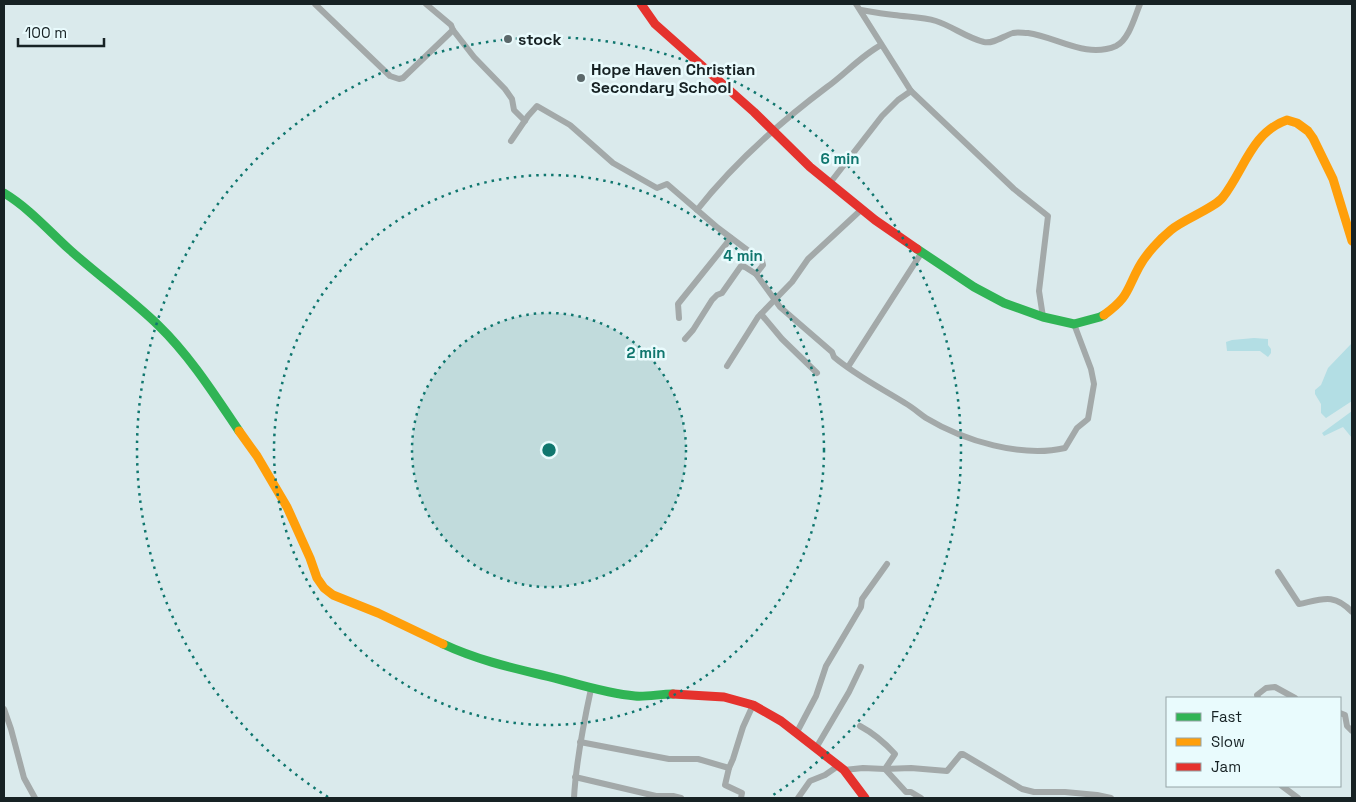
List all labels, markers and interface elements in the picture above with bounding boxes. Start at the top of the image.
scale bar [18,15,104,47]
text: 100 m [25,23,67,42]
place label: stock [518,29,561,50]
marker: stock [502,33,514,45]
place label: Hope Haven Christian Secondary School [591,59,755,98]
marker: Hope Haven Christian Secondary School [575,72,587,84]
text: 6 min [820,149,860,168]
text: 4 min [723,246,763,265]
text: 2 min [627,343,665,362]
centre of rings [540,441,558,459]
legend [1166,697,1341,787]
text: Fast [1211,707,1242,726]
text: Slow [1211,732,1245,751]
text: Jam [1211,757,1241,776]

